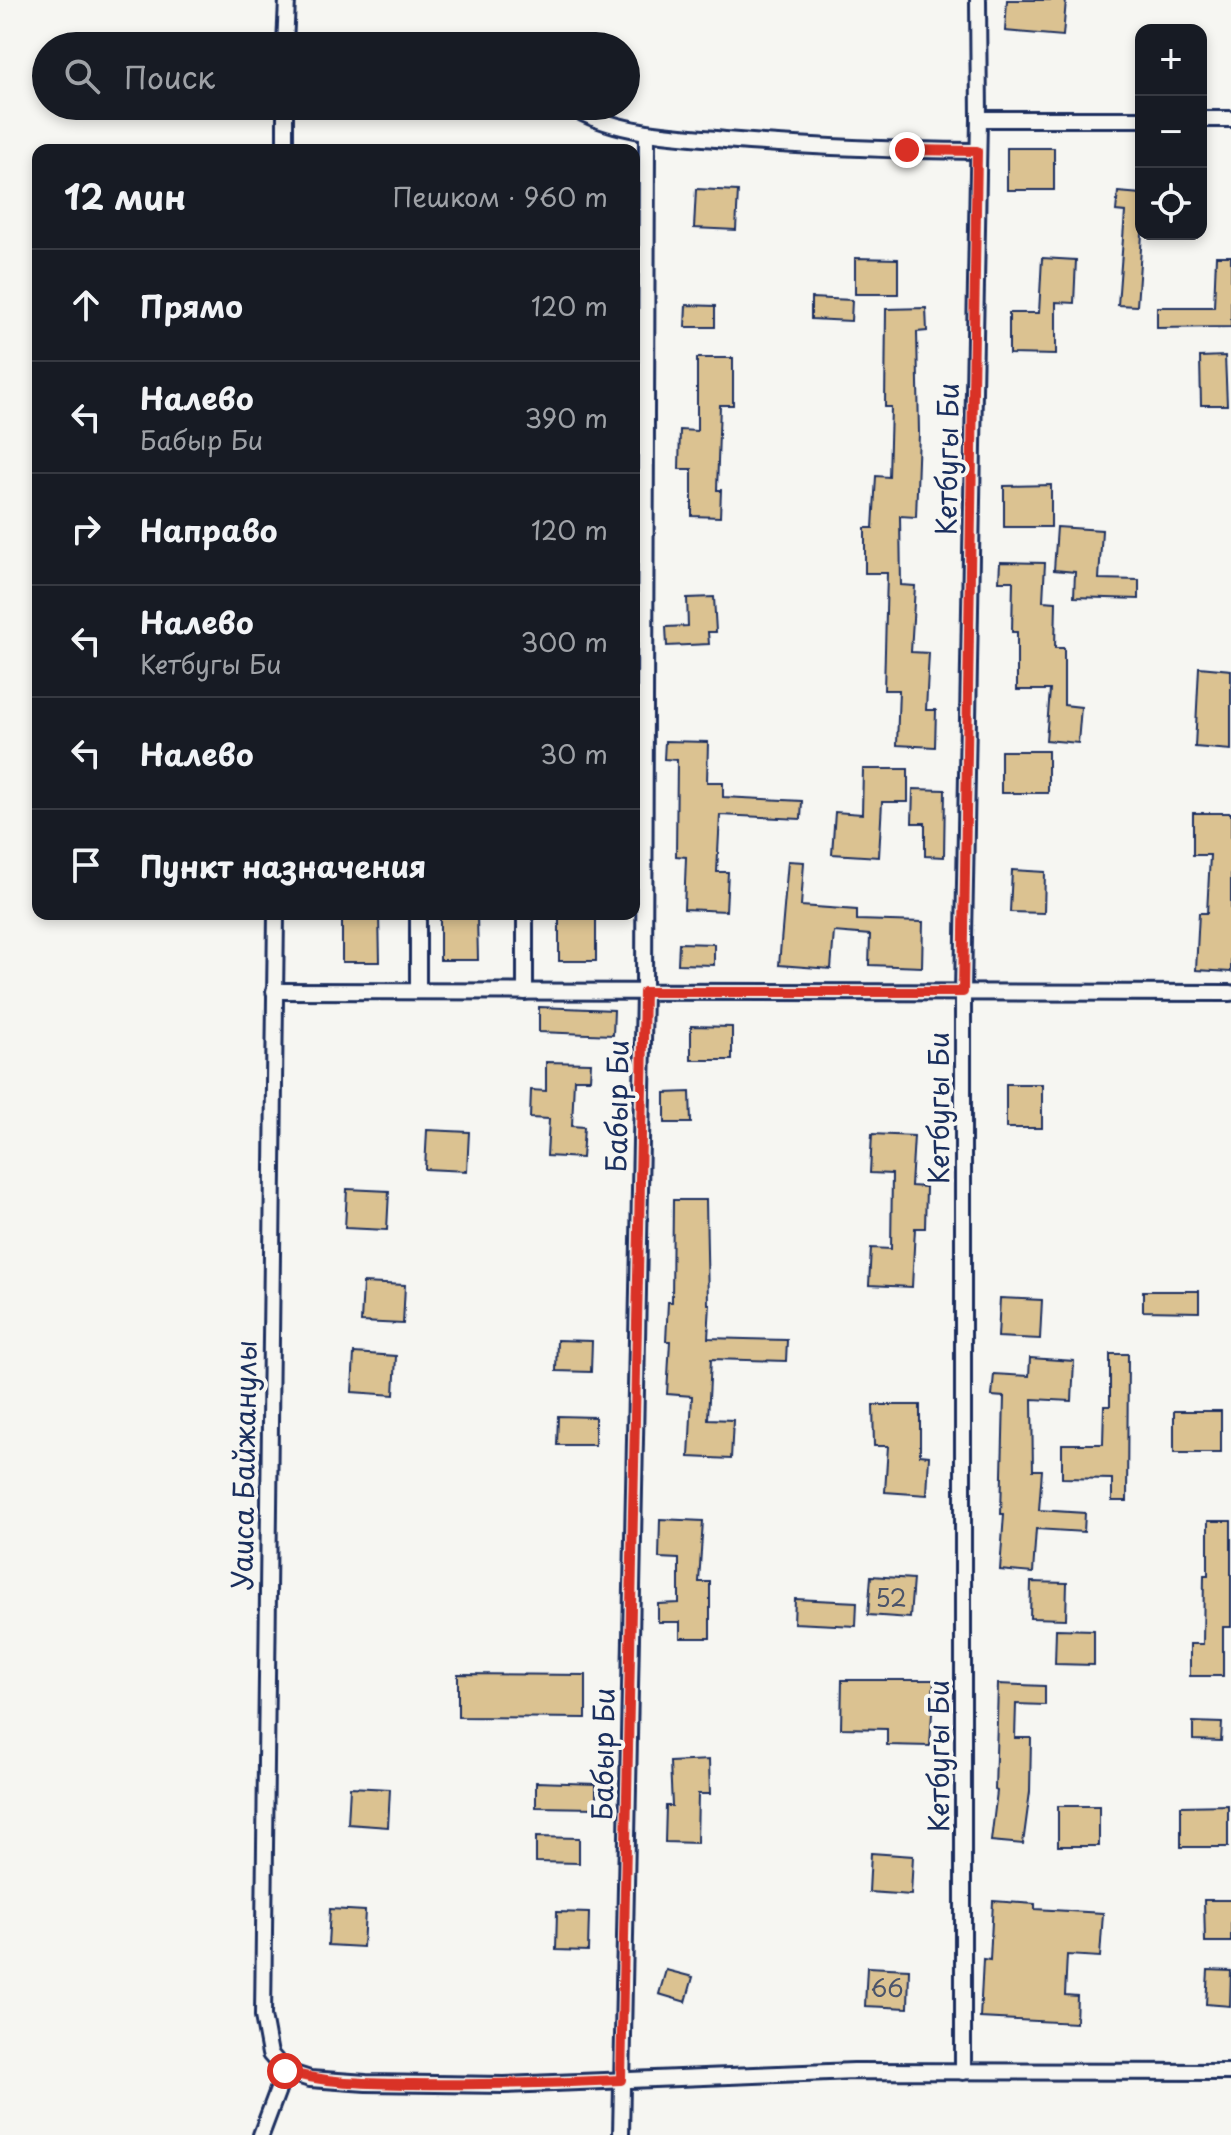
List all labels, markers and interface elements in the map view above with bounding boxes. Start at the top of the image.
map controls [1135,24,1207,240]
button: + [1135,24,1207,96]
search box [32,32,640,120]
icon: search [60,54,104,98]
text: Поиск [124,54,215,99]
button: − [1135,96,1207,168]
route end [889,132,925,168]
button: locate [1135,168,1207,240]
text: 12 мин [64,170,186,222]
text: Пешком · 960 m [392,177,608,216]
icon: ahead [64,283,108,327]
text: Прямо [140,283,243,328]
text: 120 m [531,286,608,325]
text: Налево [140,375,254,420]
street label: Кетбугы Би [923,382,969,536]
icon: left [64,395,108,439]
text: 390 m [524,398,608,437]
text: Бабыр Би [140,420,263,459]
icon: right [64,507,108,551]
text: Направо [140,507,278,552]
text: 120 m [531,510,608,549]
text: Налево [140,599,254,644]
icon: left [64,619,108,663]
text: 300 m [521,622,608,661]
text: Кетбугы Би [140,644,282,683]
icon: left [64,731,108,775]
text: Налево [140,731,254,776]
text: 30 m [540,734,608,773]
icon: arrive [64,843,108,887]
text: Пункт назначения [140,843,426,888]
street label: Кетбугы Би [916,1032,959,1184]
street label: Бабыр Би [593,1039,639,1173]
street label: Уаиса Байжанулы [219,1340,267,1590]
house number: 52 [875,1579,907,1615]
street label: Кетбугы Би [916,1680,959,1832]
street label: Бабыр Би [579,1687,625,1821]
house number: 66 [870,1969,904,2005]
route start [267,2053,303,2089]

